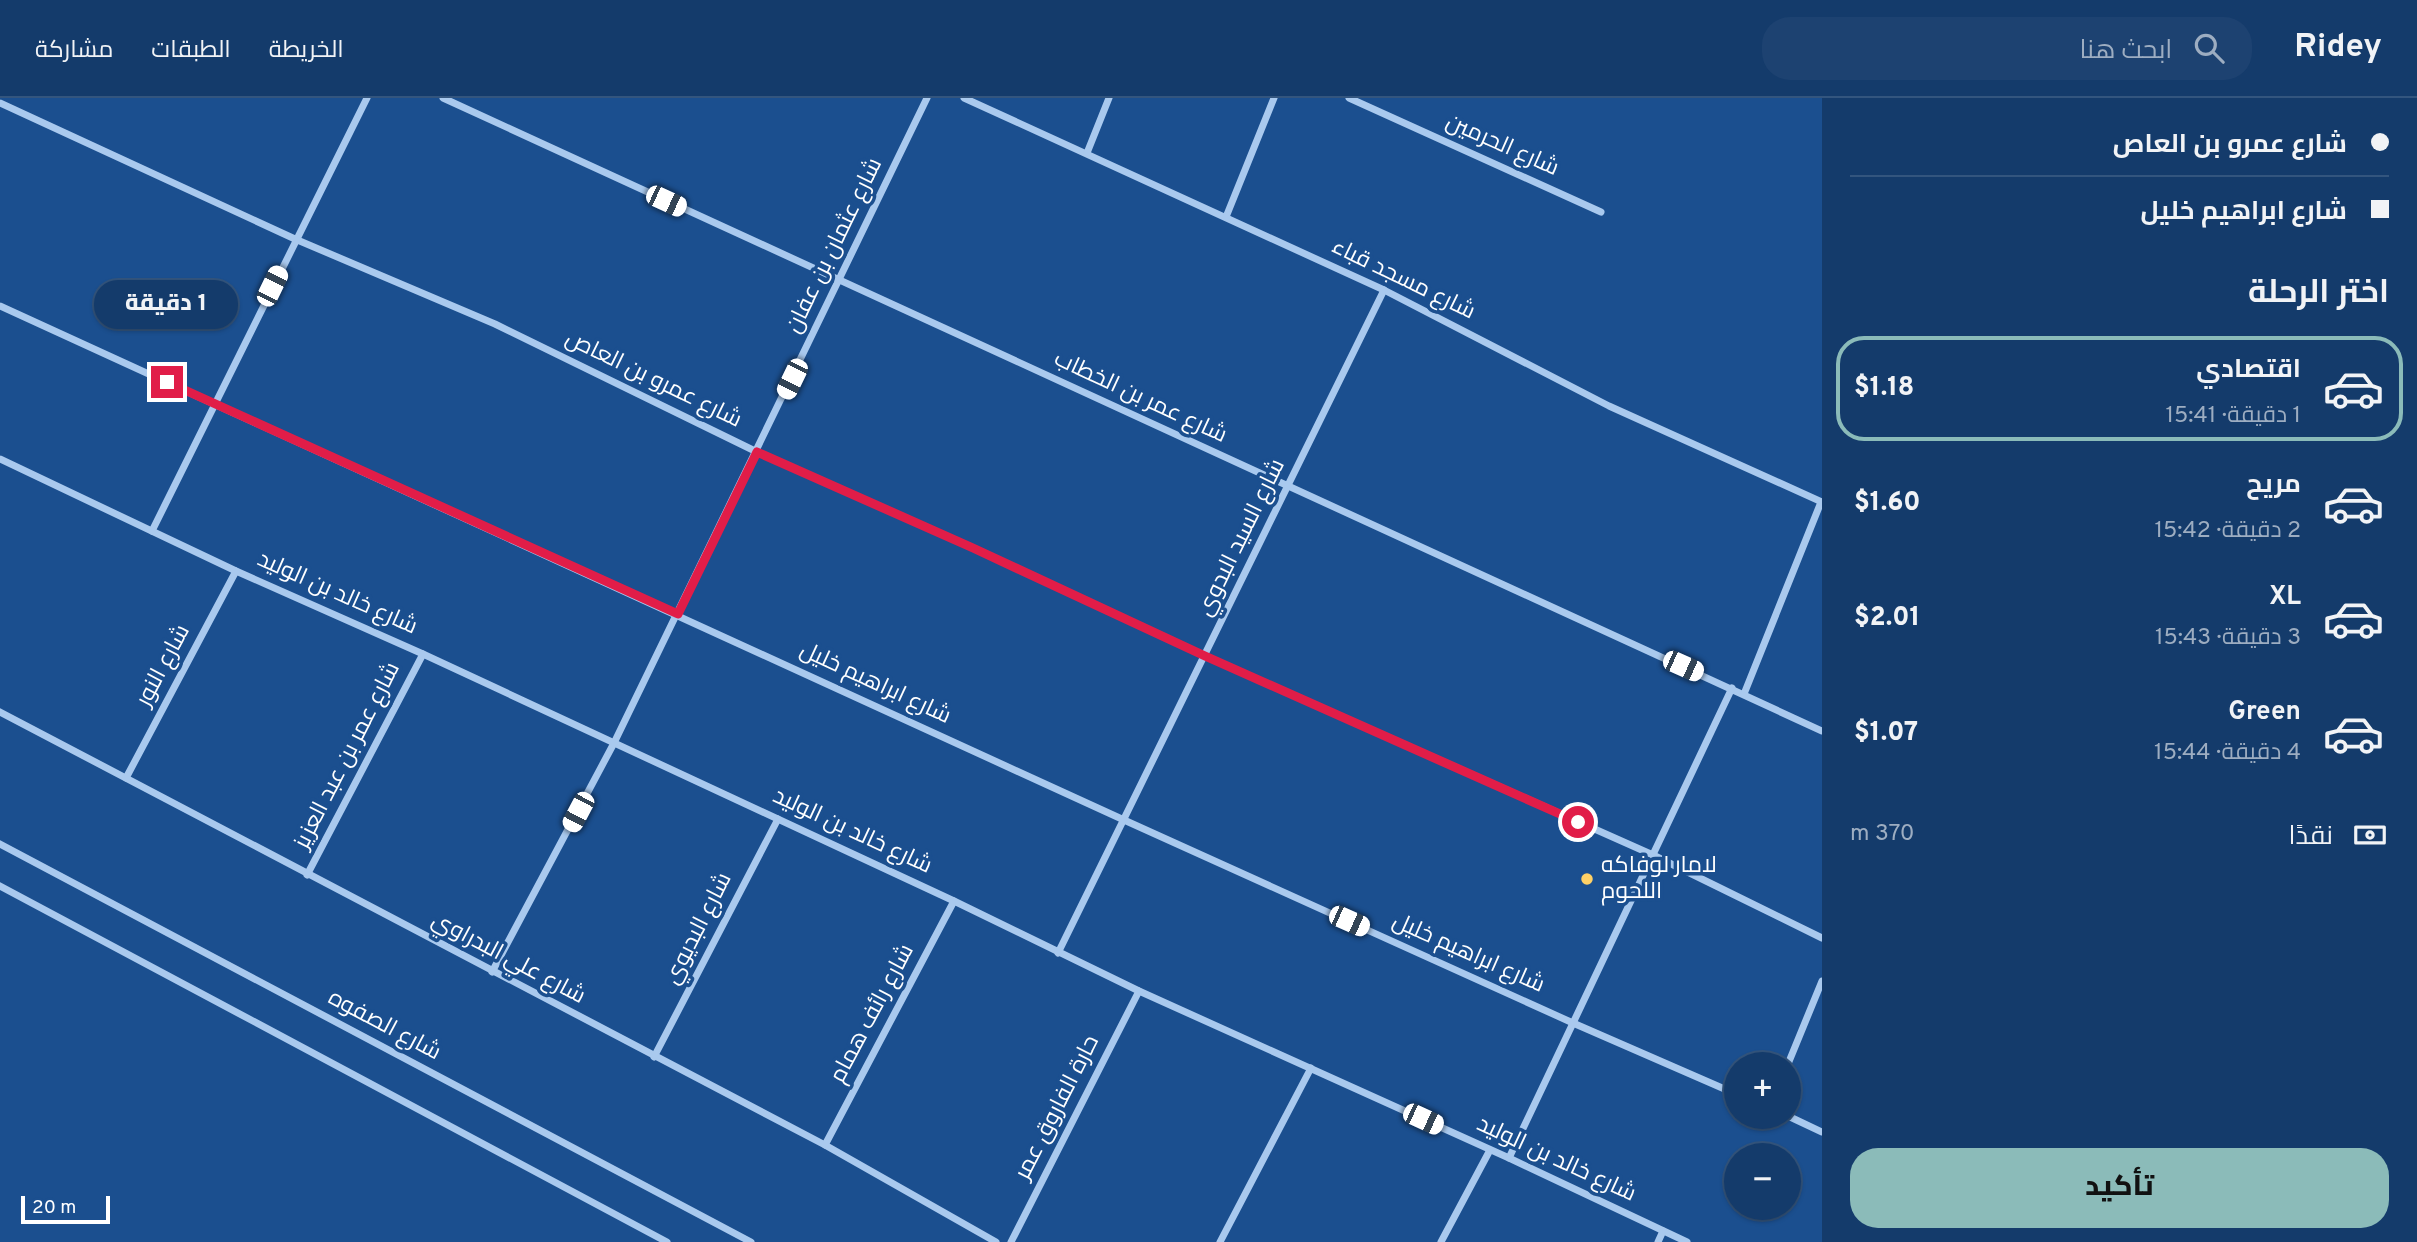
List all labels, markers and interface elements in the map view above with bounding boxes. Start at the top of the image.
search box [1762,17,2252,80]
text: Ridey [2294,27,2382,69]
icon: search [2190,29,2228,67]
text: ابحث هنا [2079,35,2172,68]
text: مشاركة [35,36,113,66]
text: الطبقات [151,36,231,66]
text: الخريطة [269,36,344,66]
street label: شارع الحرمين [1441,108,1563,184]
text: شارع عمرو بن العاص [2113,129,2347,162]
street label: شارع عثمان بن عفان [780,154,890,338]
car [643,183,690,219]
text: شارع ابراهيم خليل [2140,196,2347,229]
street label: شارع مسجد قباء [1326,233,1480,327]
car [254,263,291,309]
text: اختر الرحلة [2248,274,2389,314]
callout: 1 دقيقة [95,280,239,330]
text: 1 دقيقة [125,290,207,319]
street label: شارع عمرو بن العاص [560,325,746,435]
street label: شارع عمر بن الخطاب [1049,345,1231,451]
text: اقتصادي [2196,354,2301,387]
car [774,356,811,402]
icon: car [2322,357,2385,420]
route end [151,366,183,398]
text: $1.18 [1854,372,1914,405]
text: 1 دقيقة · 15:41 [2165,402,2301,431]
street label: شارع السيد البدوي [1191,455,1294,622]
text: مريح [2246,469,2301,502]
icon: car [2322,472,2385,535]
text: $1.60 [1854,487,1921,520]
text: 2 دقيقة · 15:42 [2154,517,2301,546]
street label: شارع خالد بن الوليد [252,546,422,642]
text: XL [2269,581,2301,614]
icon: car [2322,587,2385,650]
text: $2.01 [1854,602,1920,635]
street label: شارع النور [129,620,198,714]
text: 3 دقيقة · 15:43 [2155,624,2301,653]
street label: شارع ابراهيم خليل [795,636,955,732]
car [1660,648,1707,684]
street label: شارع عمر بن عبد العزيز [287,658,408,856]
text: Green [2228,696,2301,729]
icon: car [2322,702,2385,765]
text: $1.07 [1854,717,1918,750]
text: 4 دقيقة · 15:44 [2154,739,2301,768]
street label: شارع خالد بن الوليد [768,782,936,882]
car [559,789,598,835]
route start [1562,806,1594,838]
icon: cash [2351,816,2389,854]
text: 370 m [1850,820,1915,849]
text: نقدًا [2289,821,2333,854]
place label: لامار لوفاكه اللحوم [1601,852,1717,907]
street label: شارع البديوي [658,868,740,990]
marker: لامار لوفاكه اللحوم [1579,871,1595,887]
car [1326,903,1373,939]
street label: شارع علي البدراوي [426,906,590,1013]
street label: شارع ابراهيم خليل [1387,907,1549,1001]
street label: شارع رائف همام [824,940,922,1088]
street label: شارع الصفوه [323,984,445,1068]
street label: حارة الفاروق عمر [1008,1031,1107,1187]
map controls [1724,1052,1801,1220]
button: + [1724,1052,1801,1129]
car [1400,1101,1447,1137]
street label: شارع خالد بن الوليد [1472,1110,1640,1210]
button: − [1724,1143,1801,1220]
button: تأكيد [1850,1148,2389,1228]
scale bar [21,1193,110,1225]
text: 20 m [32,1196,76,1220]

